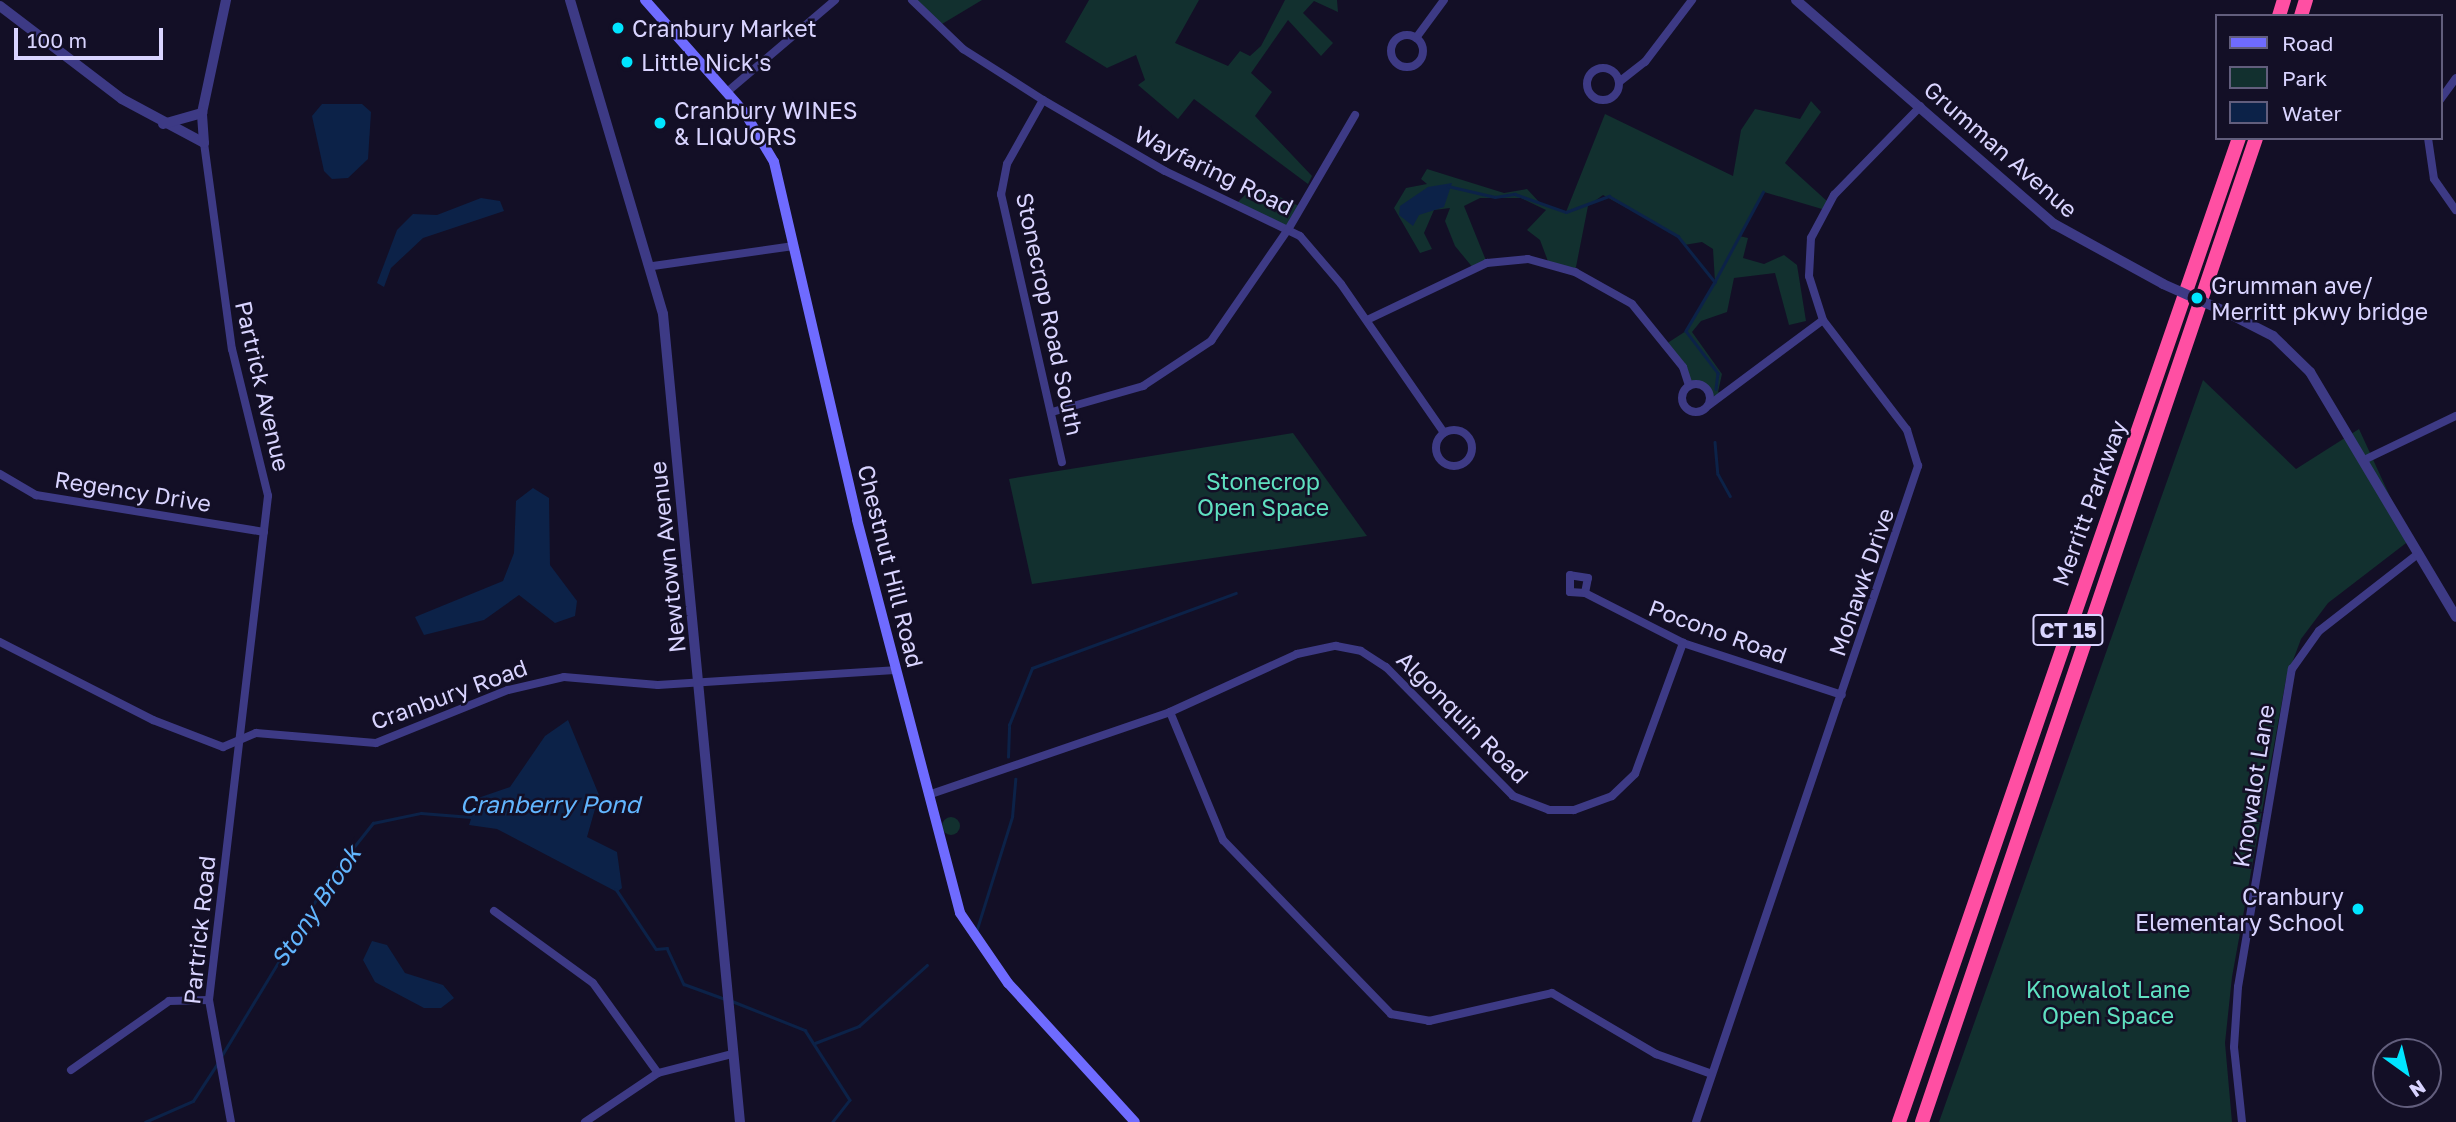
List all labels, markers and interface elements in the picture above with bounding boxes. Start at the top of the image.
scale bar [18,14,166,58]
place label: Cranbury Market [632,14,817,42]
legend [2214,14,2442,140]
marker: Cranbury Market [610,20,626,36]
text: 100 m [27,27,87,53]
text: Road [2282,30,2333,56]
place label: Little Nick's [641,48,772,76]
marker: Little Nick's [619,54,635,70]
text: Park [2282,65,2327,91]
street label: Grumman Avenue [1919,75,2083,223]
place label: Cranbury WINES & LIQUORS [674,96,857,150]
text: Water [2282,100,2342,126]
marker: Cranbury WINES & LIQUORS [652,115,668,131]
street label: Wayfaring Road [1130,120,1298,220]
street label: Stonecrop Road South [1011,190,1089,438]
place label: Grumman ave/ Merritt pkwy bridge [2211,271,2428,325]
marker: Grumman ave/ Merritt pkwy bridge [2189,290,2205,306]
street label: Partrick Avenue [230,298,296,474]
street label: Merritt Parkway [2046,416,2132,590]
street label: Newtown Avenue [643,460,691,654]
street label: Chestnut Hill Road [852,462,930,670]
street label: Regency Drive [53,465,213,517]
park label: Stonecrop Open Space [1197,467,1329,521]
street label: Mohawk Drive [1823,504,1899,660]
street label: Pocono Road [1645,593,1791,669]
road number: CT 15 [2031,612,2105,648]
street label: Algonquin Road [1391,645,1535,789]
street label: Cranbury Road [367,653,531,735]
street label: Knowalot Lane [2227,703,2279,869]
water label: Cranberry Pond [460,790,640,818]
water label: Stony Brook [264,840,366,972]
street label: Partrick Road [177,854,221,1006]
place label: Cranbury Elementary School [2135,882,2344,936]
marker: Cranbury Elementary School [2350,901,2366,917]
park label: Knowalot Lane Open Space [2026,975,2190,1029]
north arrow [2372,1038,2442,1108]
text: N [2405,1076,2430,1103]

